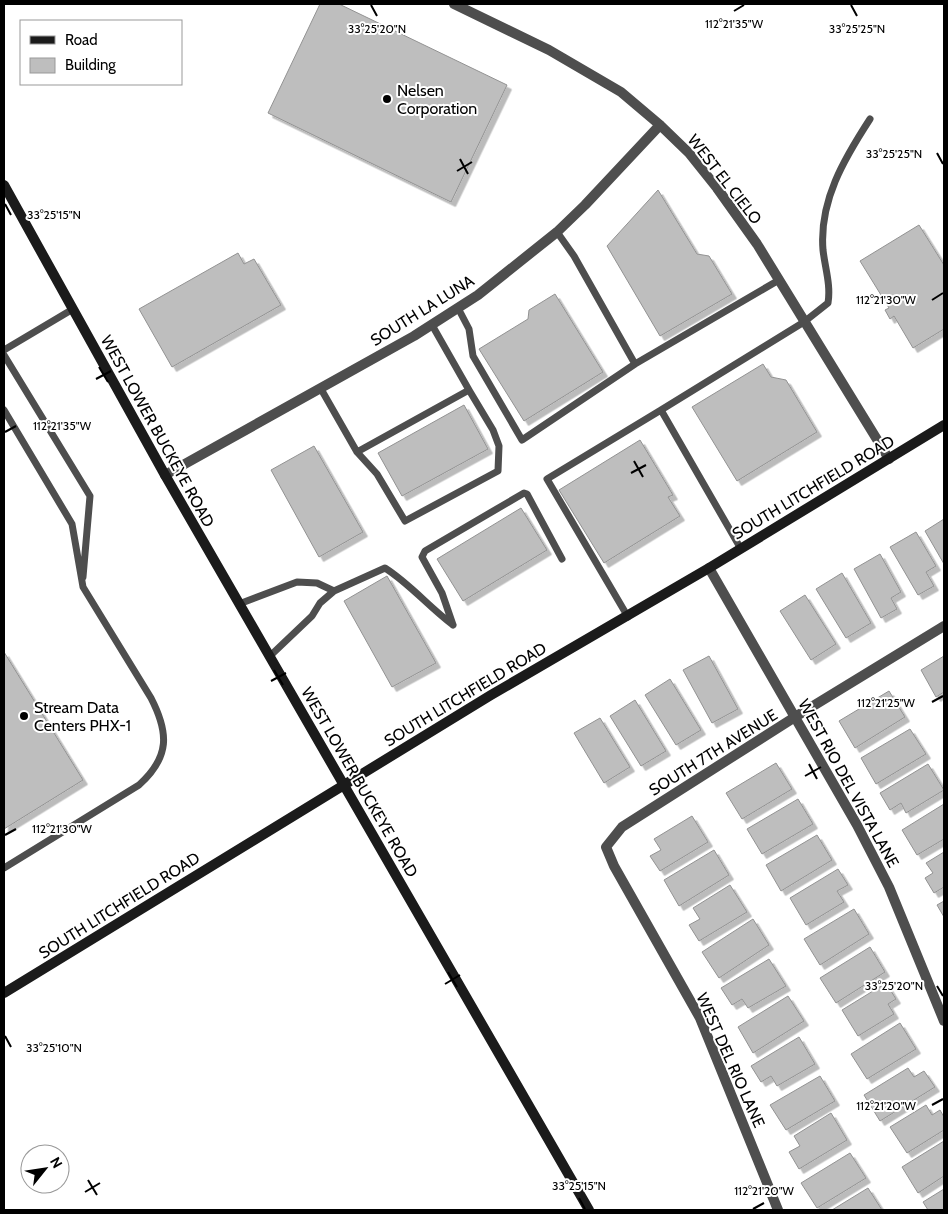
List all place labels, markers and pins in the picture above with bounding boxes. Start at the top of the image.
place label: Nelsen Corporation [397,81,477,118]
marker: Nelsen Corporation [381,93,393,105]
place label: Stream Data Centers PHX-1 [34,698,131,735]
marker: Stream Data Centers PHX-1 [18,710,30,722]

